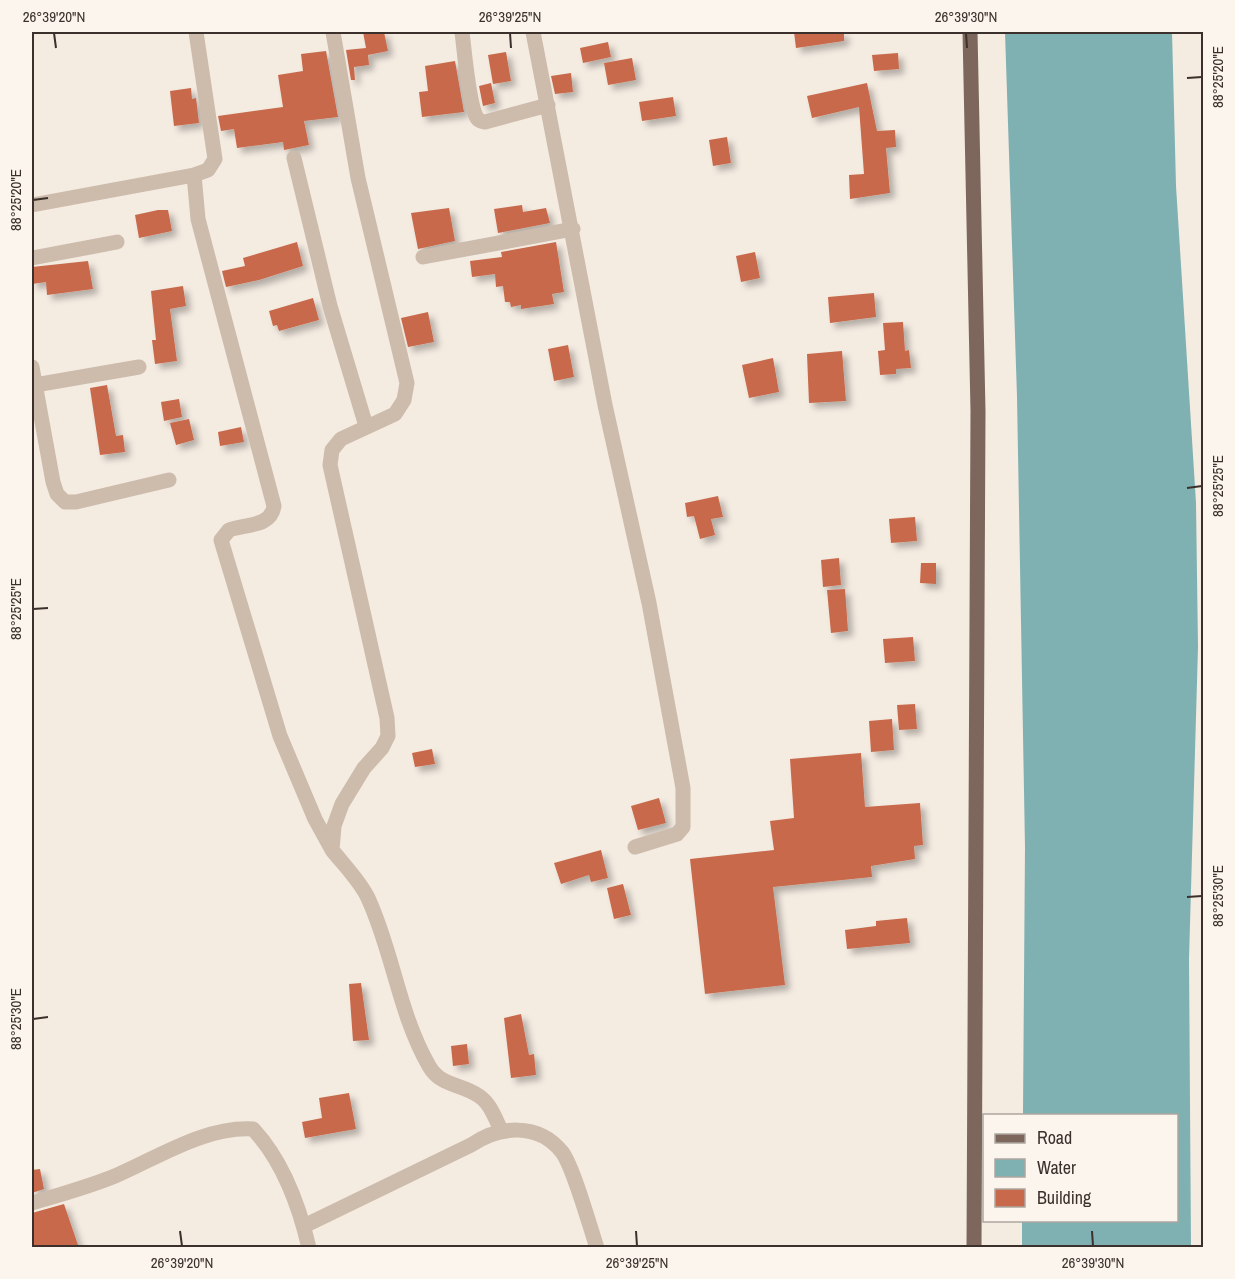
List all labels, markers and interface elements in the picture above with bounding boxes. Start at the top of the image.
text: 26°39'20"N [23,6,85,27]
text: 26°39'25"N [479,6,541,27]
text: 26°39'30"N [935,6,997,27]
text: 88°25'20"E [1207,46,1228,108]
text: 88°25'20"E [5,169,26,231]
text: 88°25'25"E [1207,455,1228,517]
text: 88°25'25"E [5,578,26,640]
text: 88°25'30"E [1207,865,1228,927]
text: 88°25'30"E [5,988,26,1050]
legend [983,1114,1178,1222]
text: Road [1037,1125,1072,1150]
text: Water [1037,1155,1076,1180]
text: Building [1037,1185,1092,1210]
text: 26°39'20"N [151,1252,213,1273]
text: 26°39'25"N [606,1252,668,1273]
text: 26°39'30"N [1062,1252,1124,1273]

